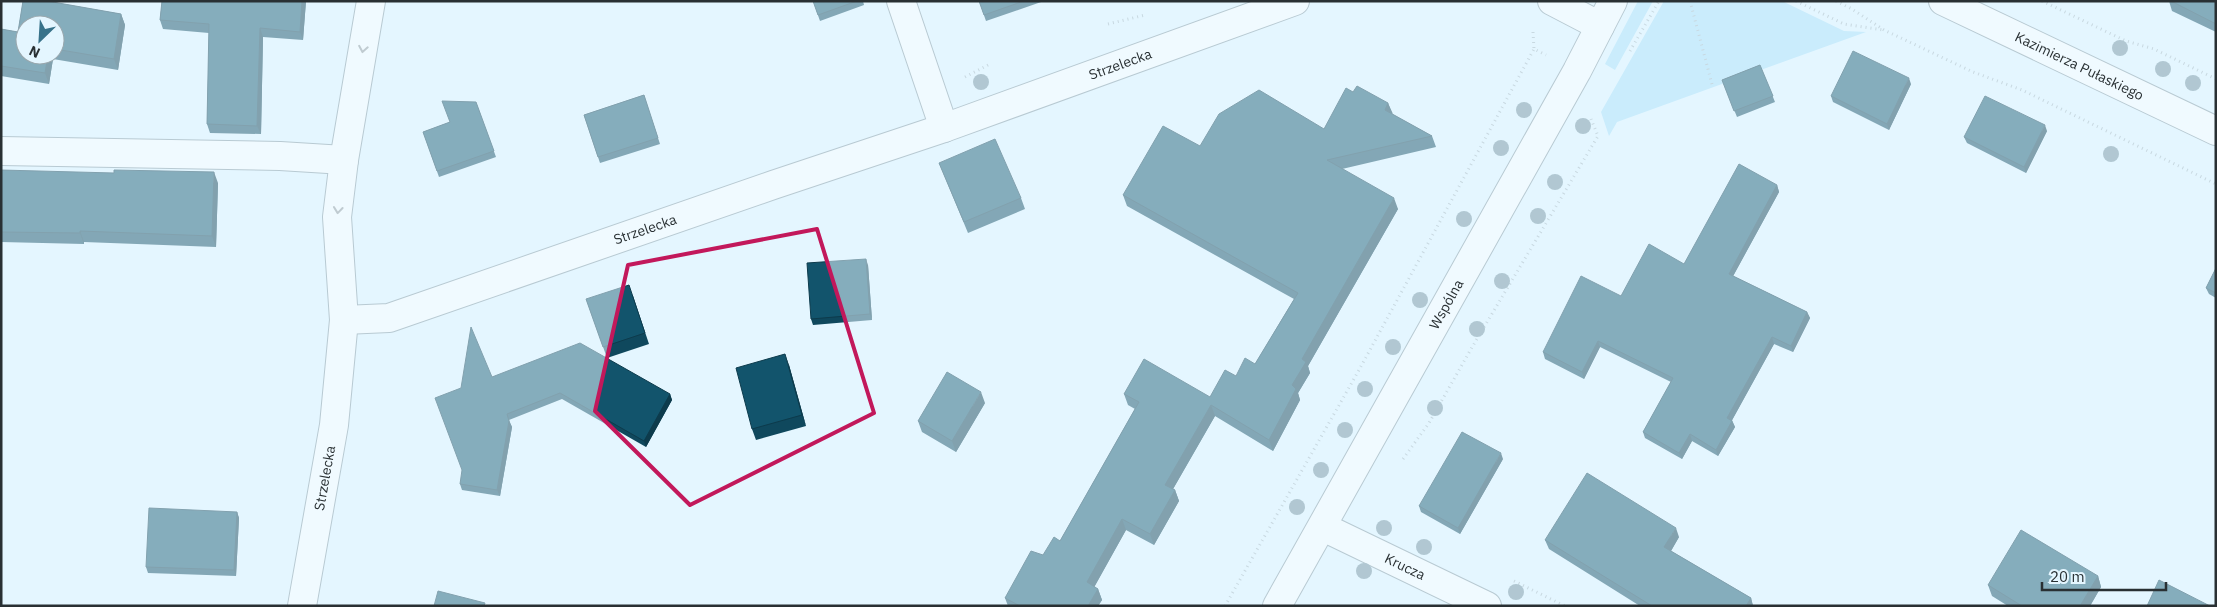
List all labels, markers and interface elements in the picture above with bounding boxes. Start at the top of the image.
north arrow [15,15,65,65]
street label: Kazimierza Pułaskiego [2012,28,2147,104]
text: N [26,41,43,62]
street label: Strzelecka [1086,44,1155,84]
one-way arrow [358,45,368,54]
one-way arrow [333,206,344,214]
street label: Strzelecka [611,210,679,249]
street label: Wspólna [1425,276,1468,332]
street label: Strzelecka [310,444,339,512]
street label: Krucza [1382,549,1429,584]
scale bar [2042,560,2166,592]
text: 20 m [2050,567,2085,586]

